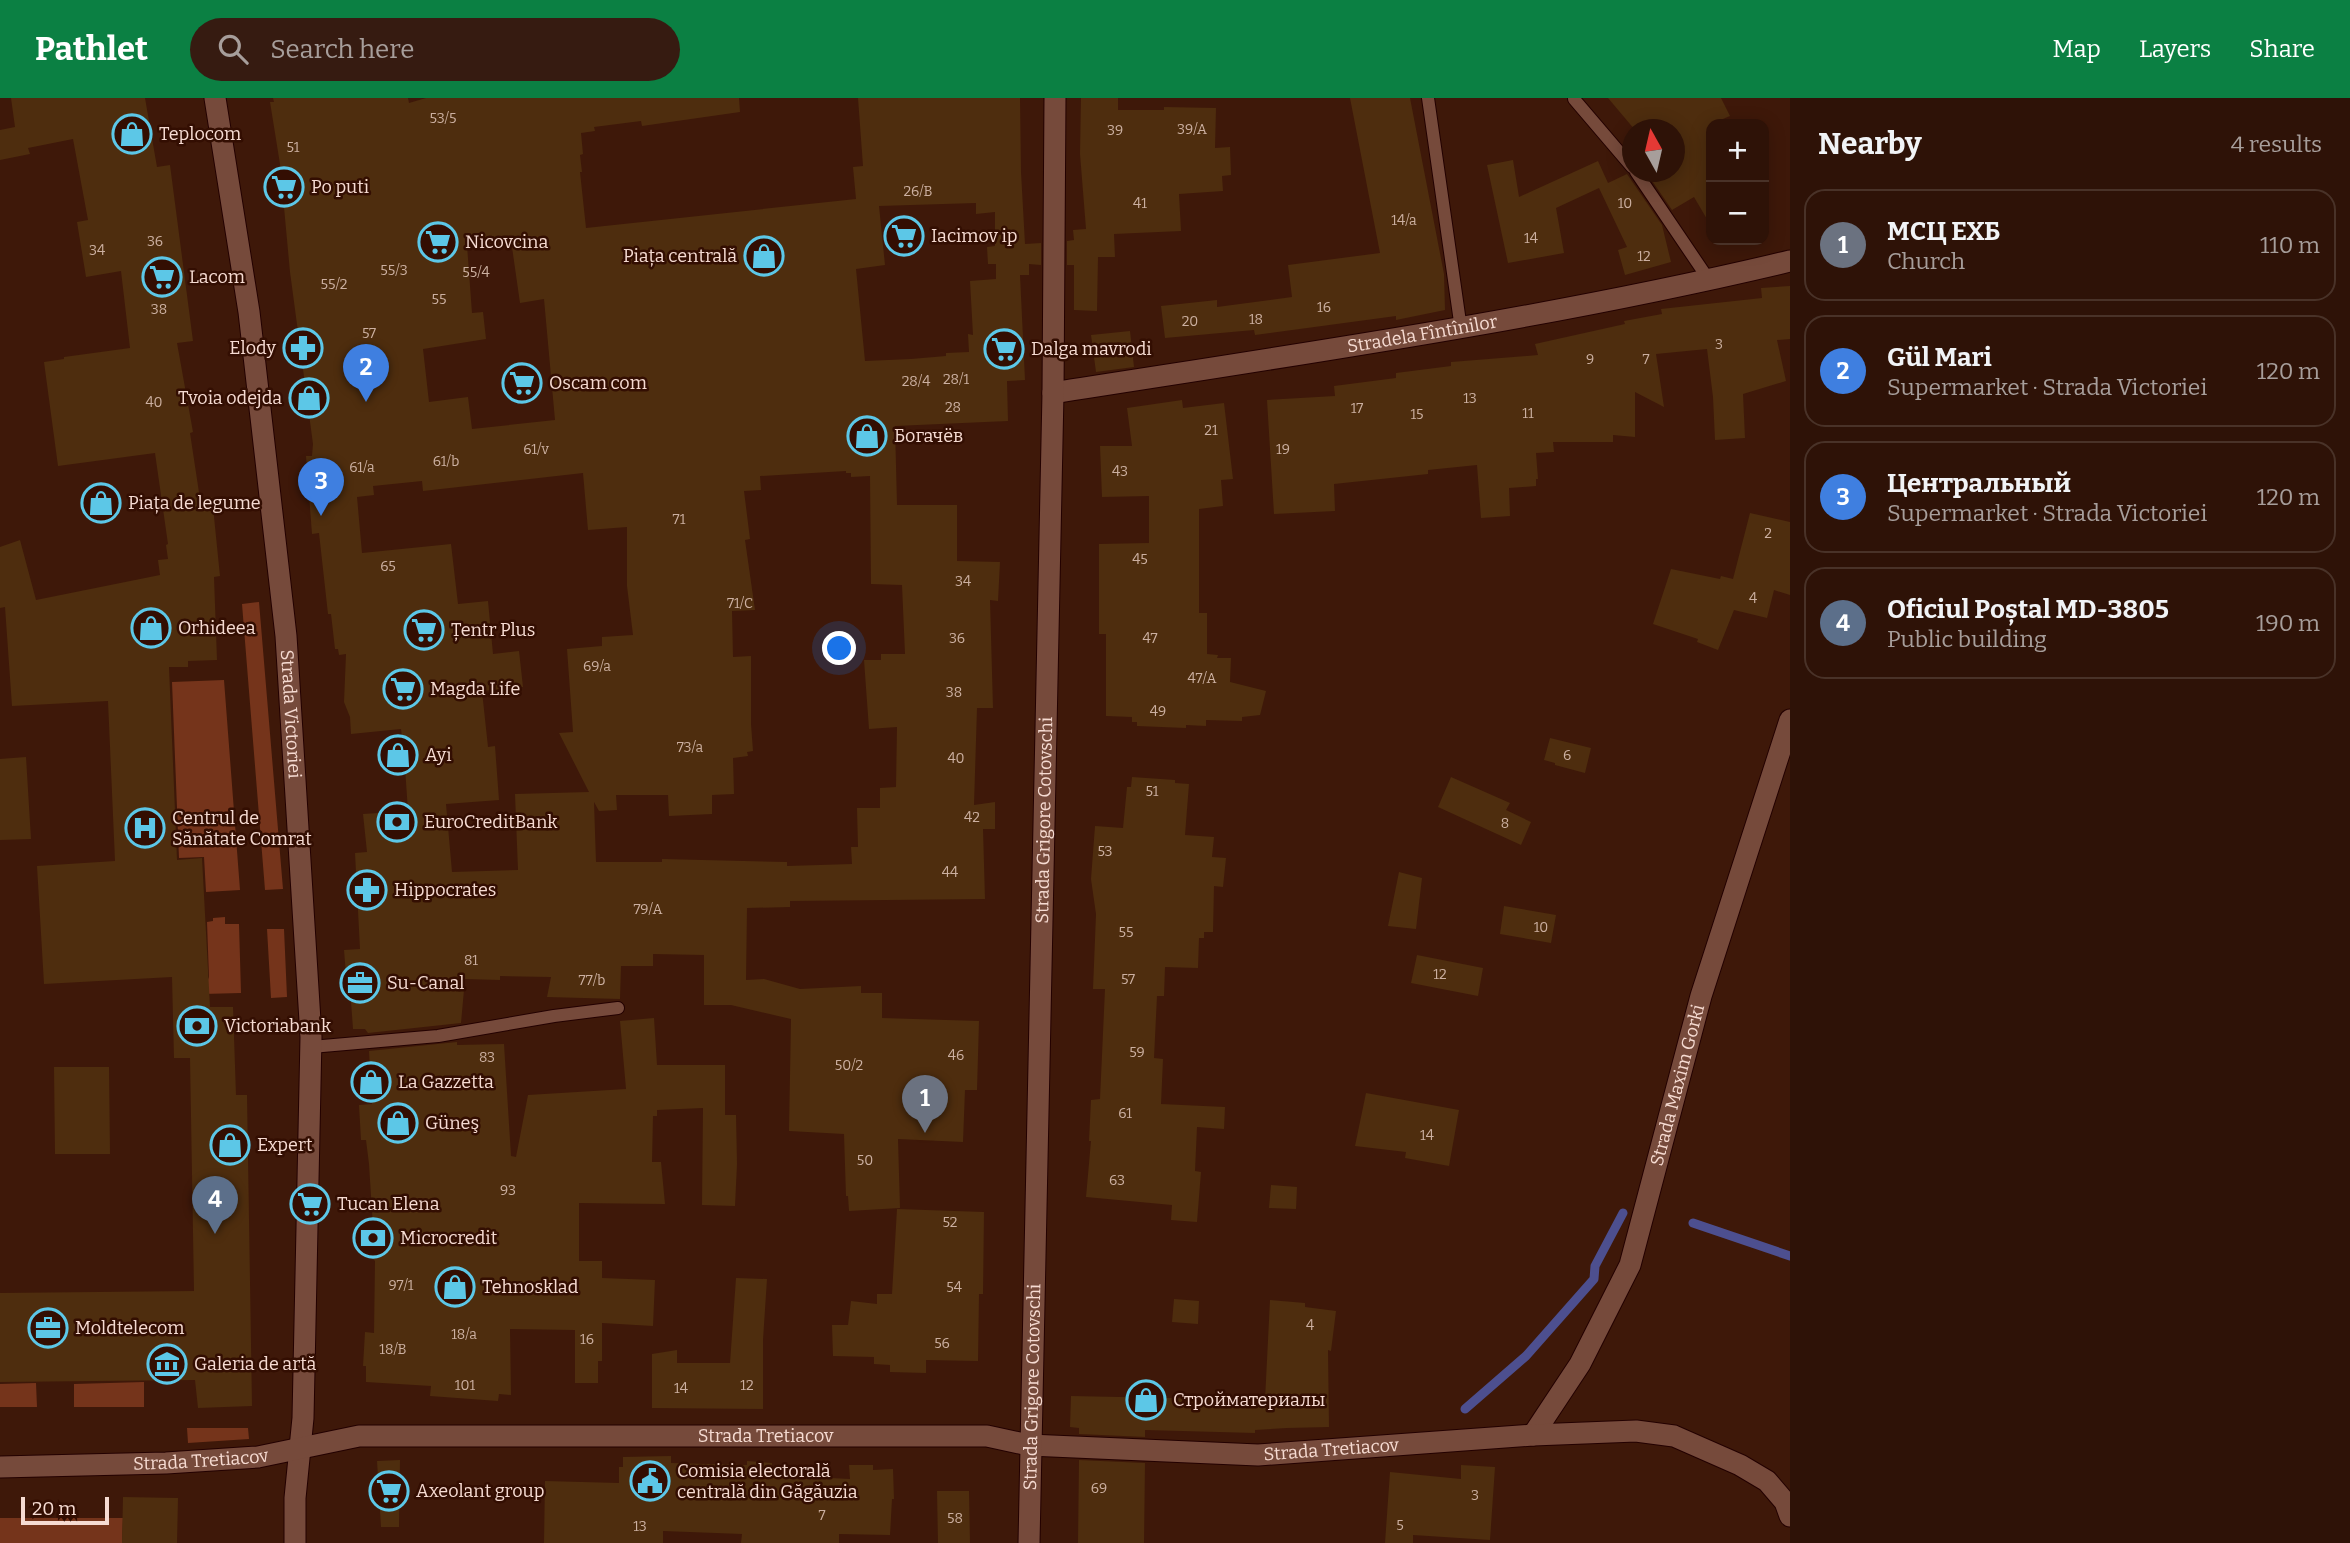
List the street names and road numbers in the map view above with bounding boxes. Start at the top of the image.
street label: Stradela Fîntînilor [1346,310,1499,358]
street label: Strada Victoriei [276,649,306,779]
street label: Strada Grigore Cotovschi [1031,717,1057,924]
street label: Strada Maxim Gorki [1646,1002,1709,1168]
street label: Strada Grigore Cotovschi [1019,1283,1045,1491]
street label: Strada Tretiacov [698,1425,834,1447]
street label: Strada Tretiacov [1263,1434,1400,1466]
street label: Strada Tretiacov [133,1444,271,1475]

